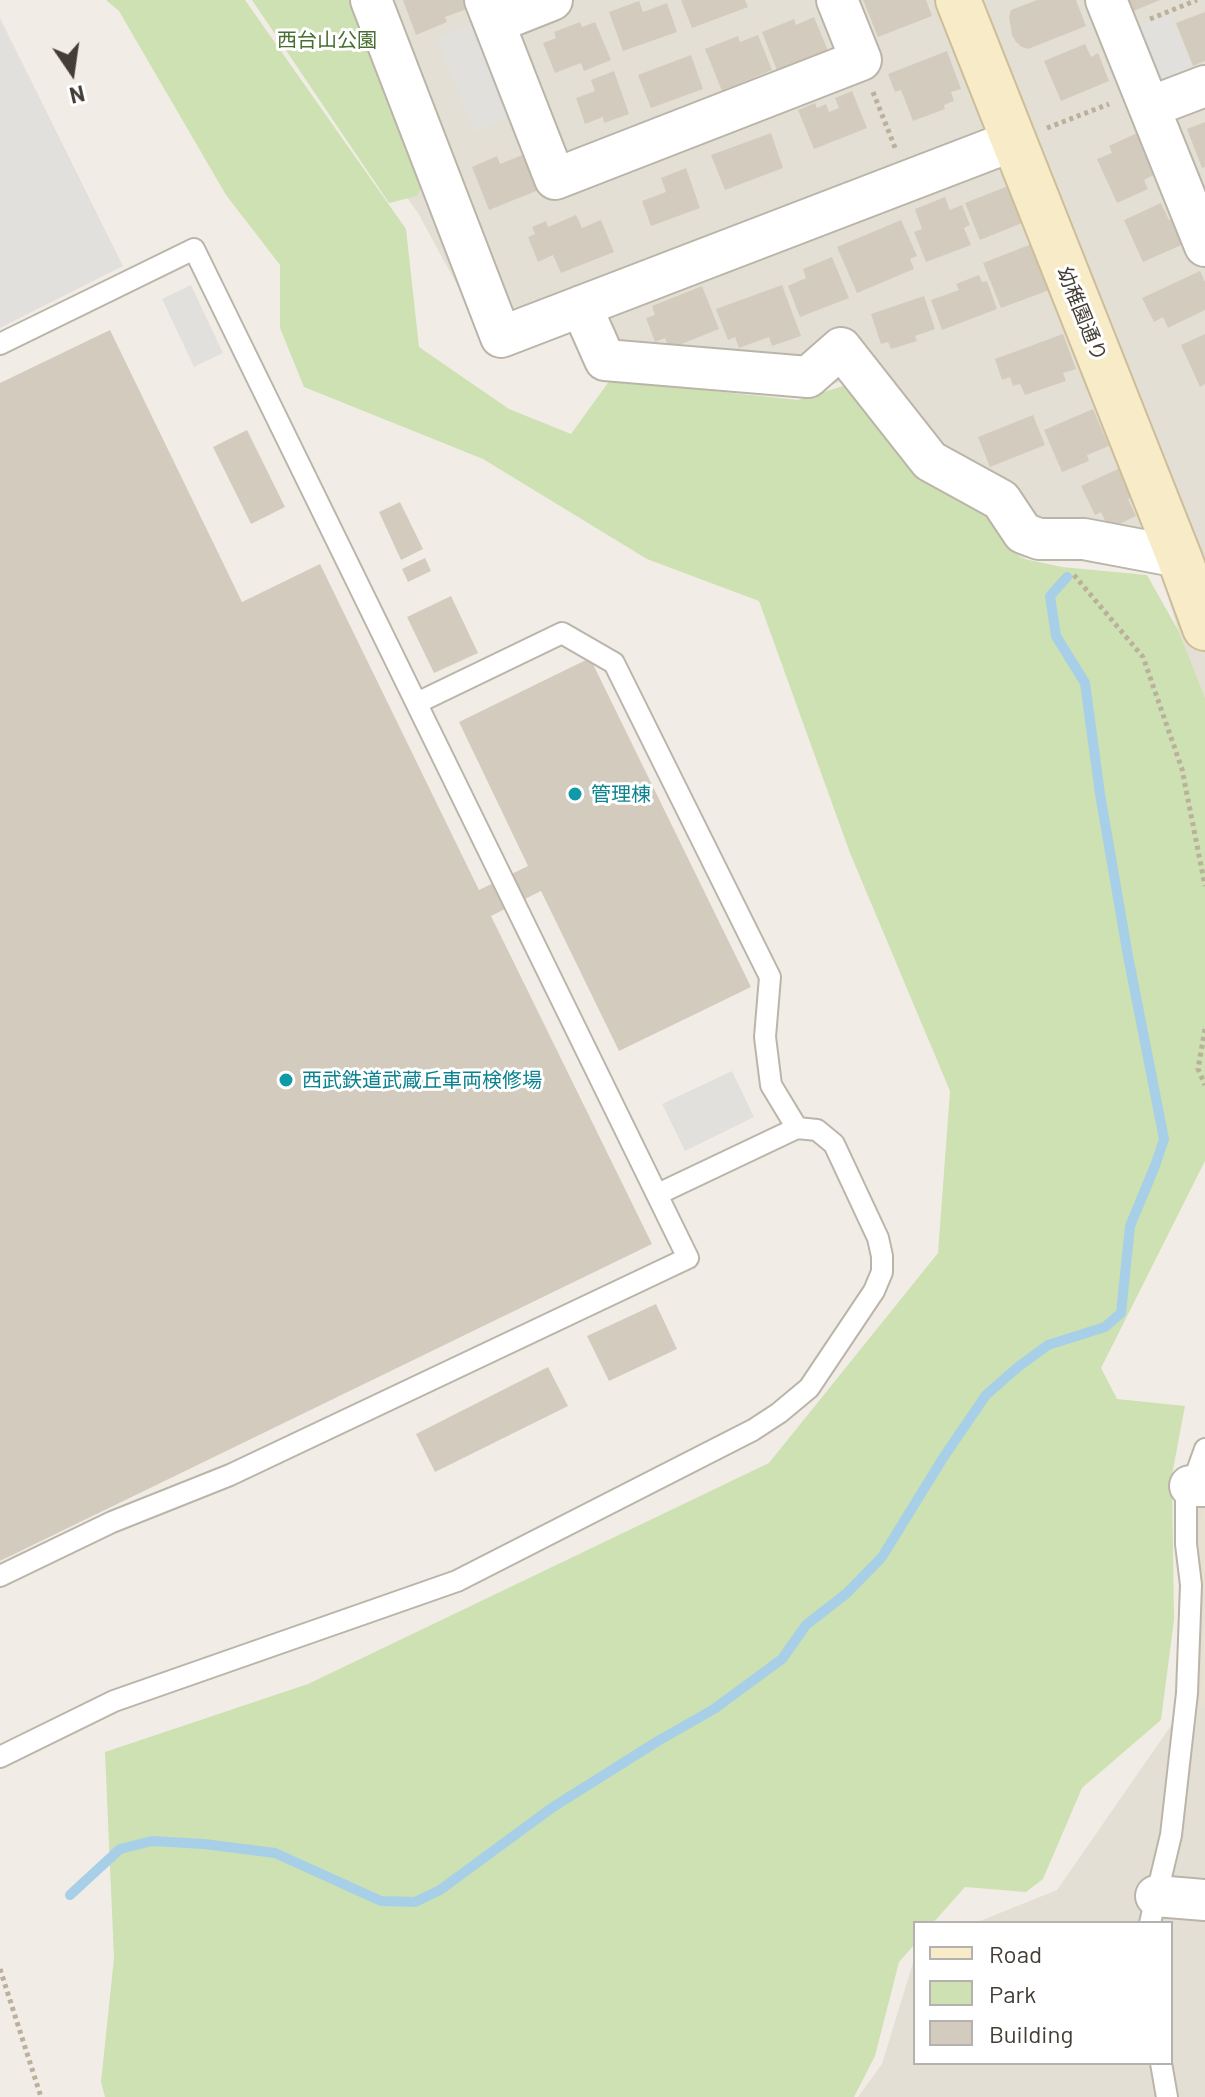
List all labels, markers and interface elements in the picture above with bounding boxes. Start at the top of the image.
park label: 西台山公園 [277,28,377,52]
north arrow [32,32,112,112]
text: N [67,81,87,110]
street label: 幼稚園通り [1052,263,1112,365]
place label: 管理棟 [591,782,651,806]
marker: 管理棟 [566,785,584,803]
place label: 西武鉄道武蔵丘車両検修場 [302,1068,542,1092]
marker: 西武鉄道武蔵丘車両検修場 [277,1071,295,1089]
legend [913,1921,1173,2065]
text: Road [989,1939,1042,1968]
text: Park [989,1979,1036,2008]
text: Building [989,2019,1073,2048]

